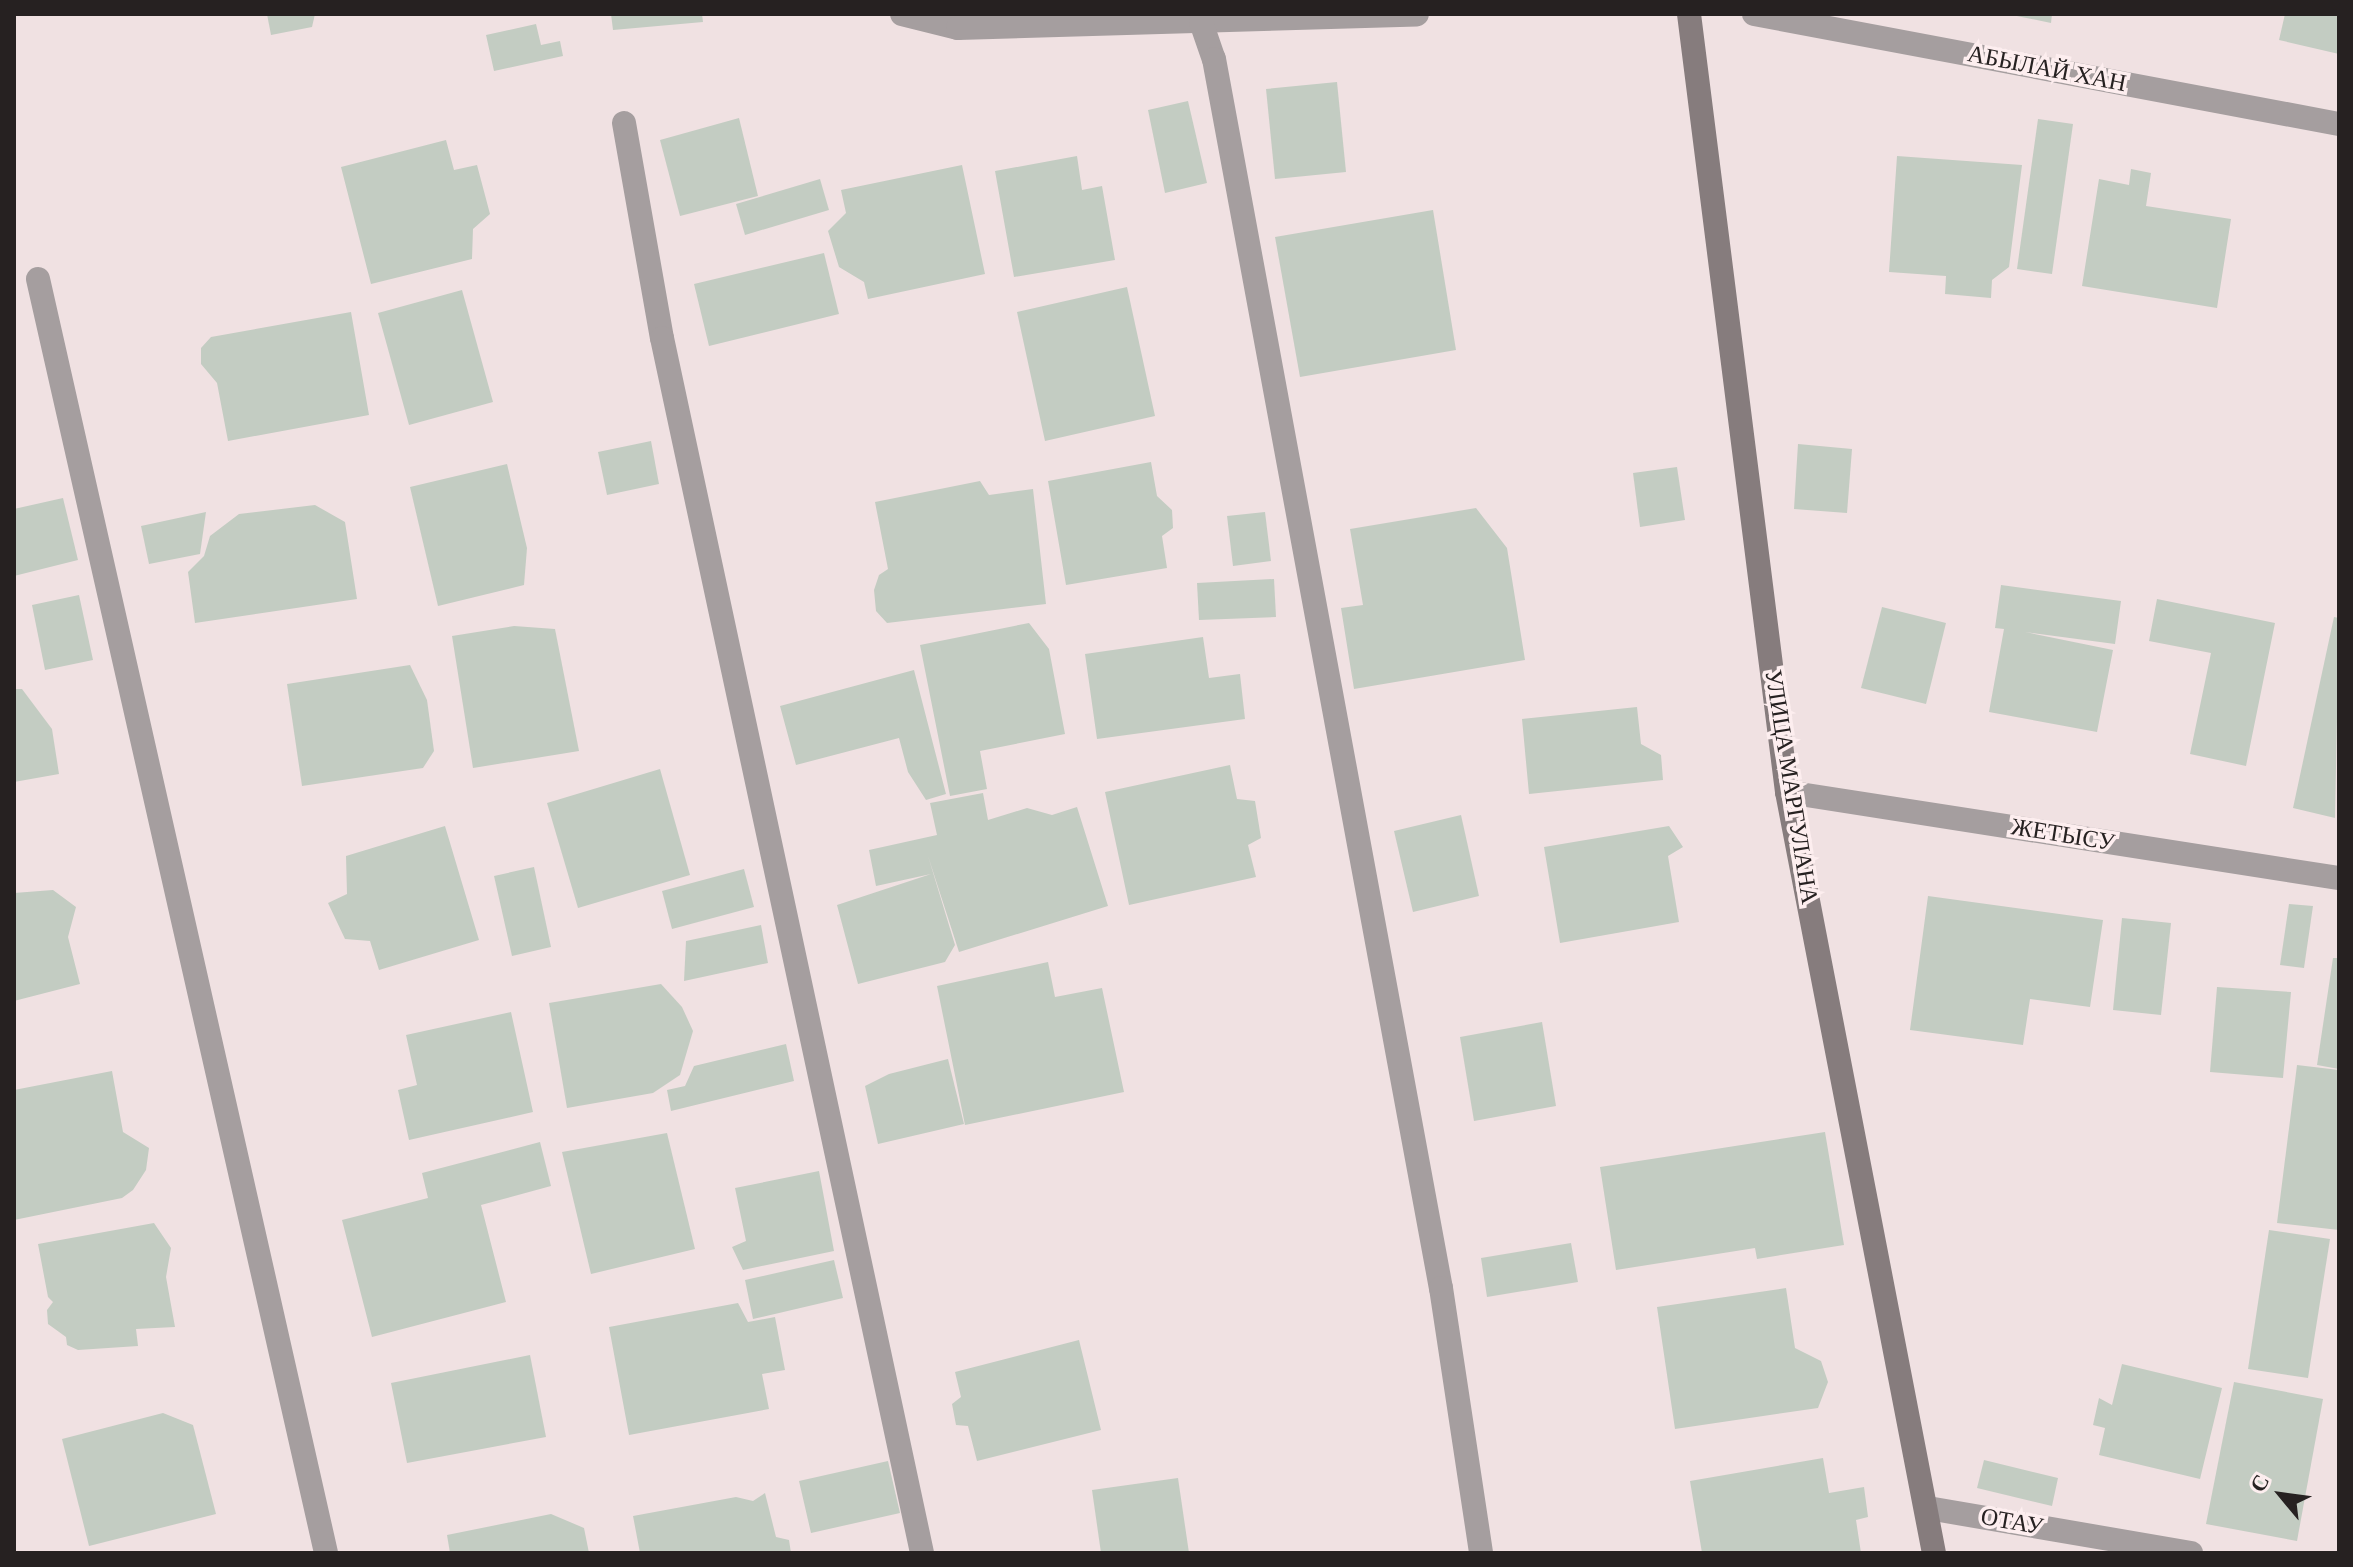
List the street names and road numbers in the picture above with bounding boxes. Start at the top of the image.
street label: АБЫЛАЙ ХАН [1965,40,2129,98]
street label: УЛИЦА МАРГУЛАНА [1758,668,1824,906]
street label: ЖЕТЫСУ [2009,813,2117,857]
street label: ОТАУ [1978,1502,2046,1542]

